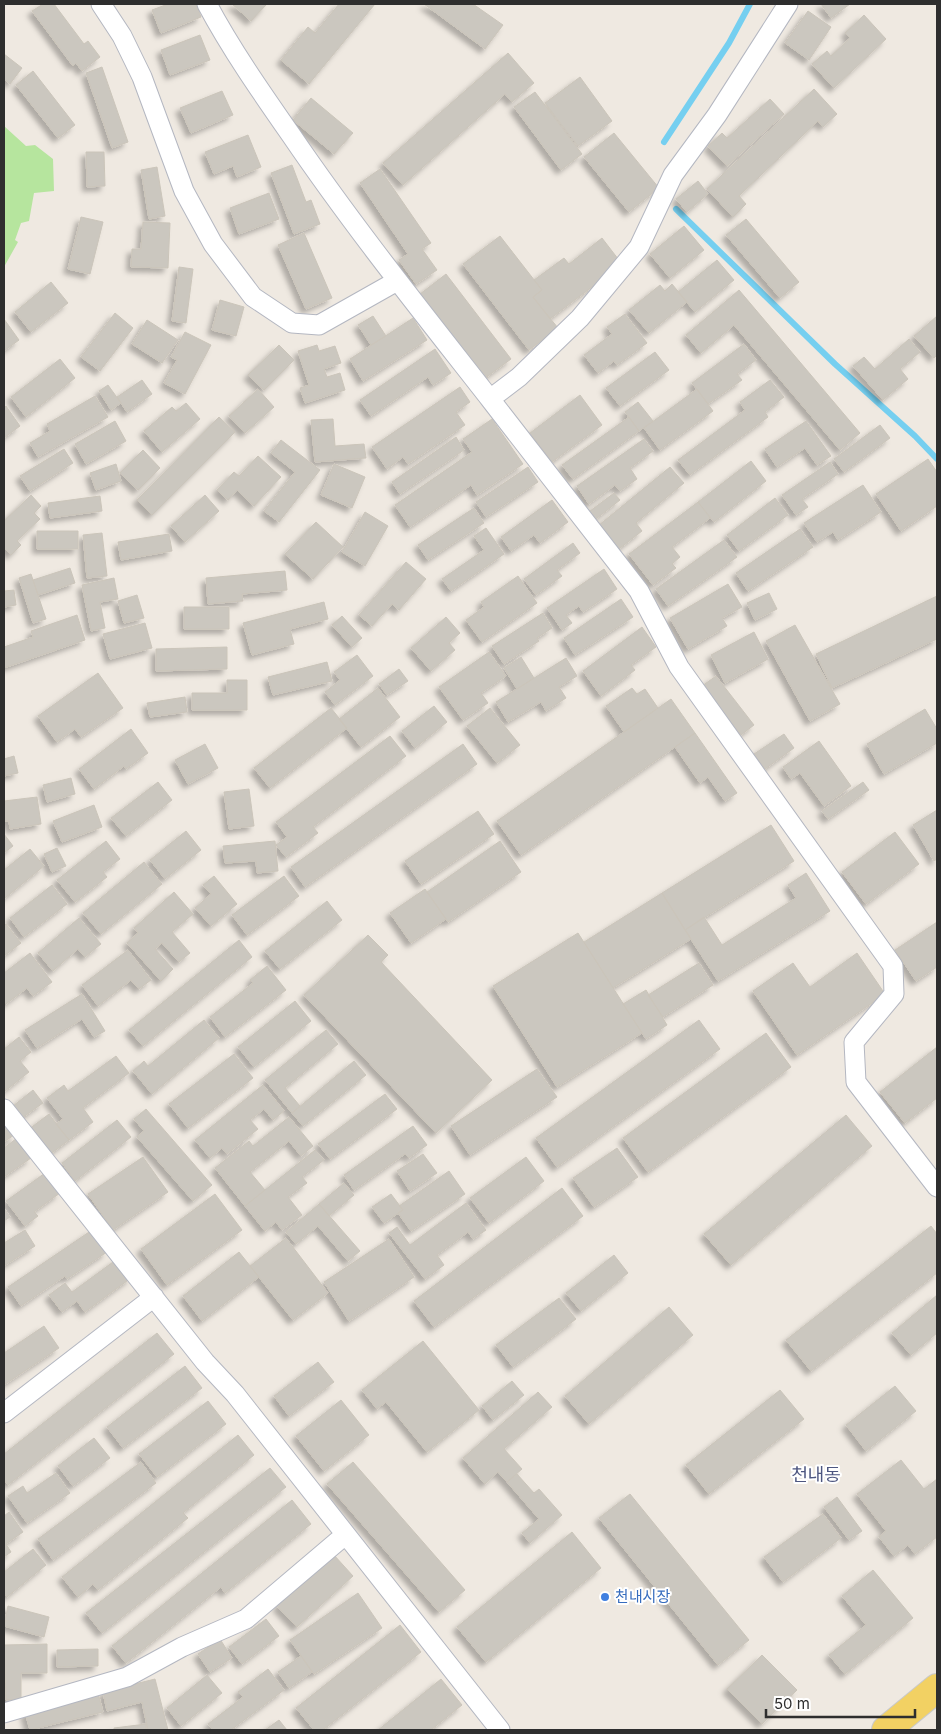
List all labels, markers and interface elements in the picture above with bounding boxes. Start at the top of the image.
district label: 천내동 [791,1464,841,1485]
place label: 천내시장 [615,1587,670,1606]
marker: 천내시장 [599,1591,611,1603]
scale bar [766,1686,915,1718]
text: 50 m [774,1694,810,1713]

